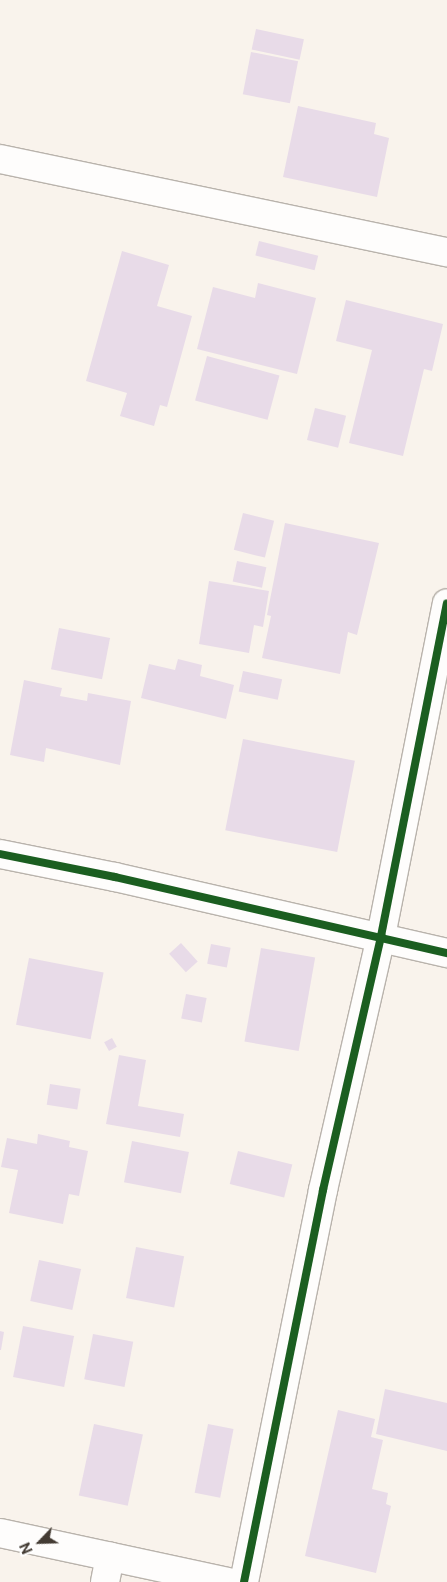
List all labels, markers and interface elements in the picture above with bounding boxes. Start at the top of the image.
north arrow [15,1517,65,1567]
text: N [17,1540,36,1556]

